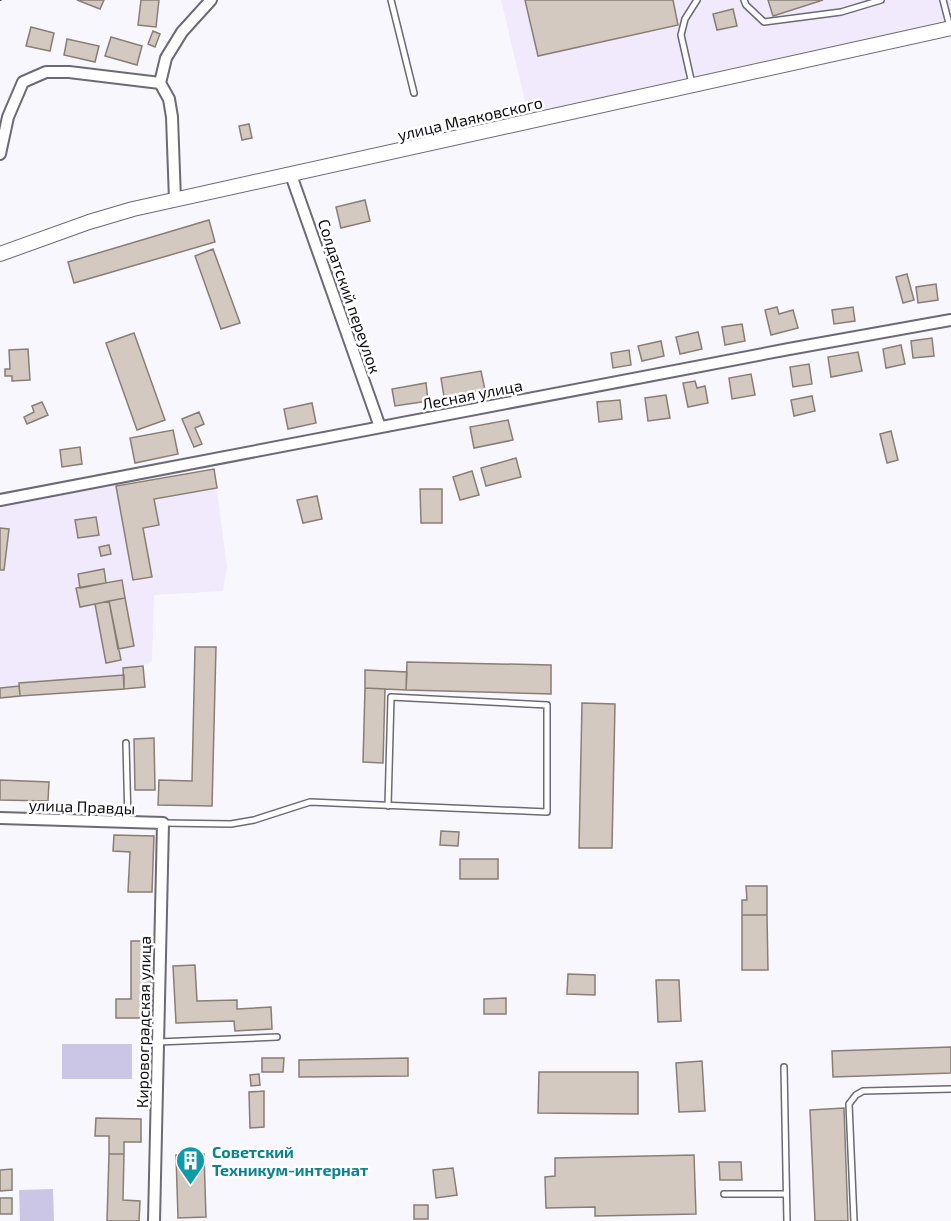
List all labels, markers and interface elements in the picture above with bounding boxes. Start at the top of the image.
street label: улица Маяковского [396,92,545,145]
street label: Солдатский переулок [314,216,386,376]
street label: Лесная улица [420,375,524,414]
street label: улица Правды [28,795,136,818]
street label: Кировоградская улица [132,936,155,1108]
place label: Советский Техникум-интернат [212,1142,368,1179]
building icon: Советский Техникум-интернат [175,1144,207,1186]

